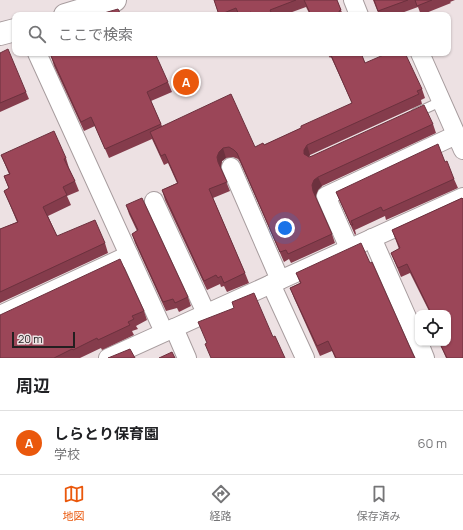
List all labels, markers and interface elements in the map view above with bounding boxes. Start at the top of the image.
search box [12,12,451,56]
icon: search [26,23,48,45]
text: ここで検索 [58,24,133,45]
pin: A [173,67,199,97]
your location [275,218,295,238]
map controls [415,310,451,346]
button: locate [415,310,451,346]
scale bar [12,330,75,349]
text: 20 m [18,331,43,346]
text: 周辺 [16,374,50,397]
text: しらとり保育園 [54,423,159,444]
text: A [25,434,33,452]
text: 60 m [417,434,447,452]
text: 学校 [54,445,80,463]
tab: 地図 [63,483,85,523]
tab: 経路 [210,483,232,523]
tab: 保存済み [357,483,401,523]

